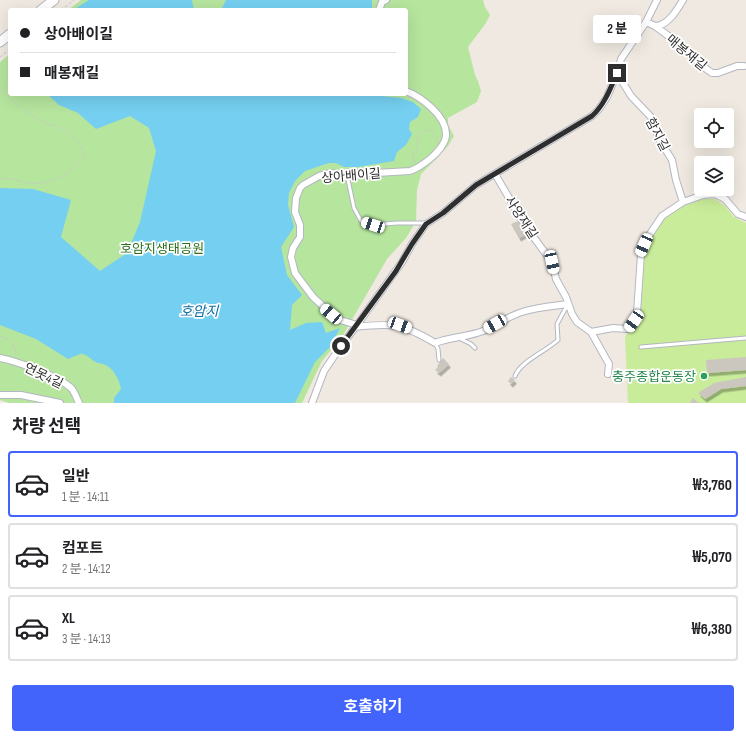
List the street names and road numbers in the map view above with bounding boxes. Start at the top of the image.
street label: 매봉재길 [663,31,710,74]
street label: 함지길 [642,115,673,154]
street label: 상아배이길 [321,165,382,187]
street label: 사양재길 [501,193,541,242]
street label: 연못4길 [21,360,66,392]

